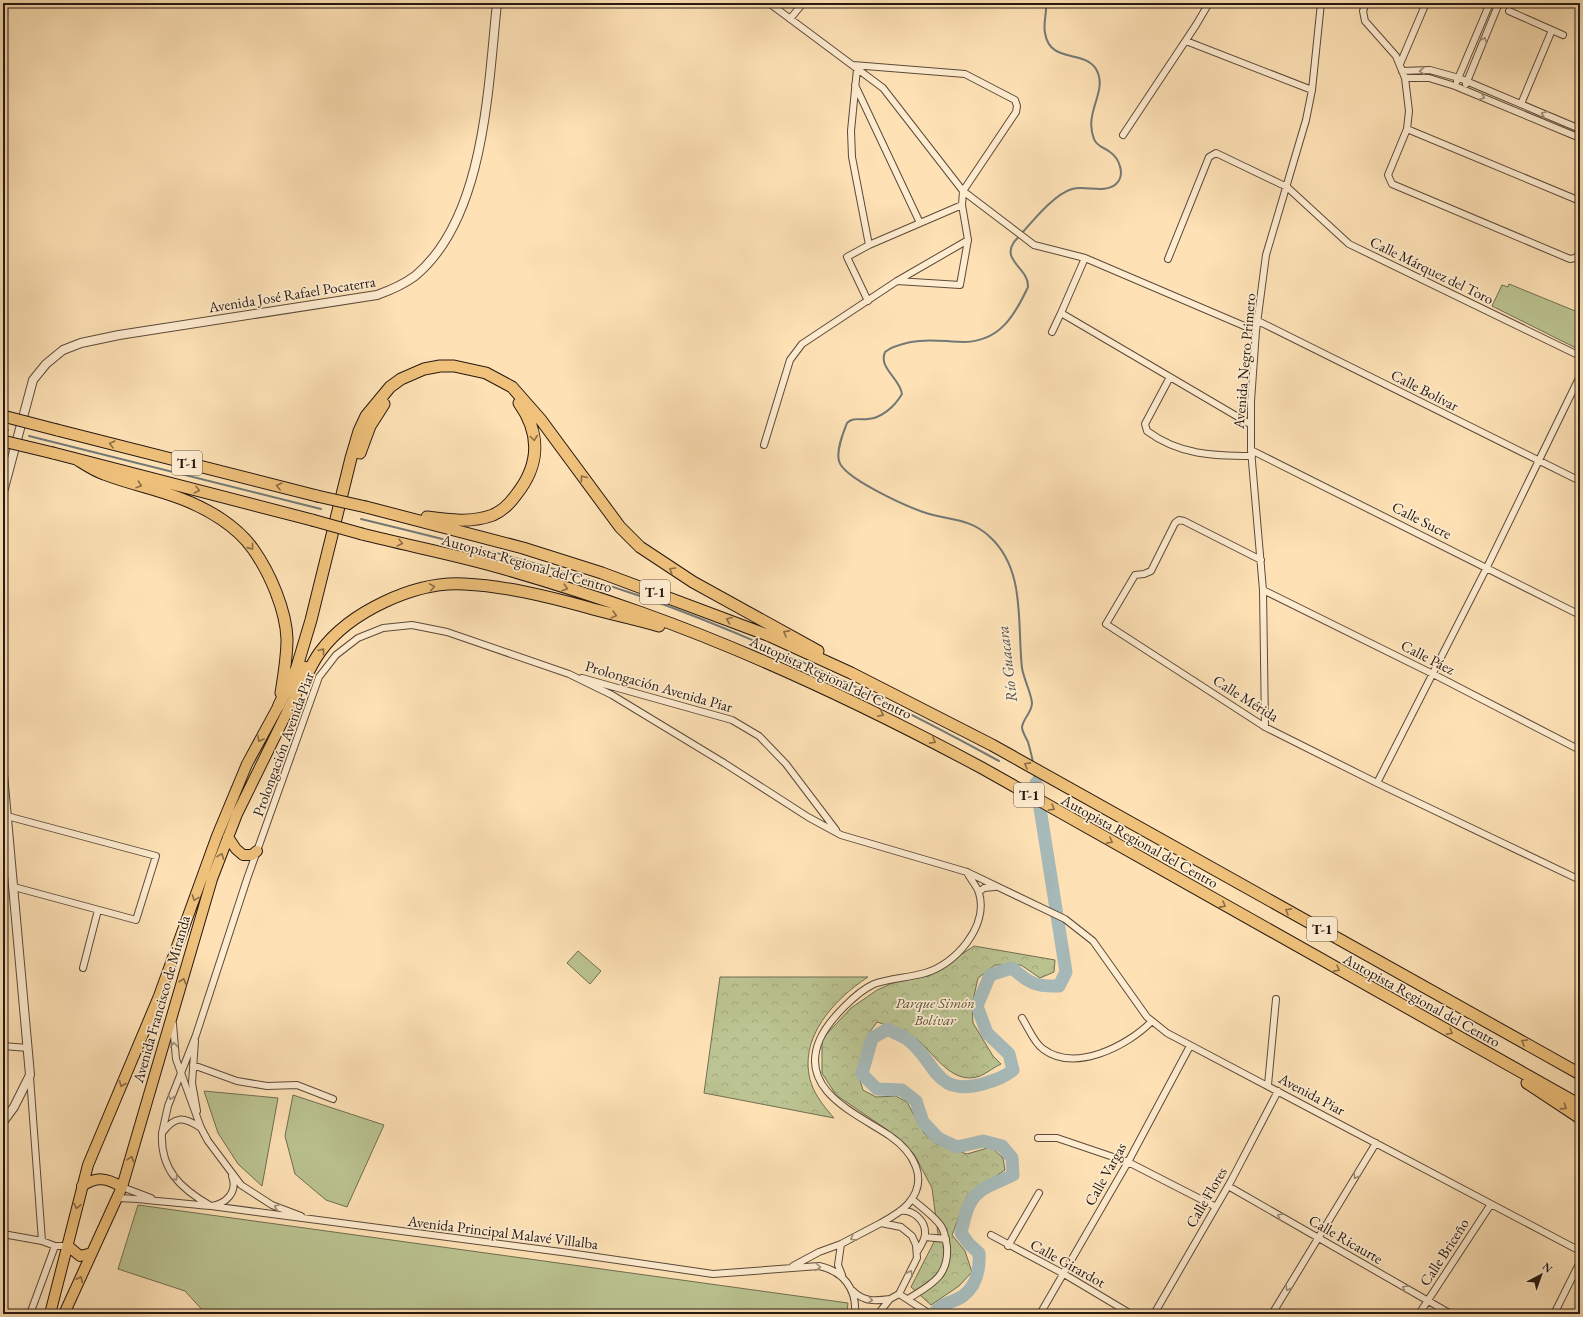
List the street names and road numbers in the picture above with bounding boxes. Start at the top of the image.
street label: Calle Márquez del Toro [1367,232,1497,308]
street label: Avenida José Rafael Pocaterra [206,271,377,317]
street label: Avenida Negro Primero [1229,292,1259,431]
street label: Calle Bolívar [1388,365,1462,415]
road number: T-1 [172,451,202,475]
street label: Calle Sucre [1389,497,1455,543]
street label: Autopista Regional del Centro [438,529,615,596]
road number: T-1 [640,580,670,604]
street label: Autopista Regional del Centro [746,631,915,723]
street label: Calle Páez [1398,635,1458,679]
street label: Prolongación Avenida Piar [583,656,735,716]
street label: Prolongación Avenida Piar [248,669,318,819]
street label: Calle Mérida [1210,670,1282,726]
road number: T-1 [1014,783,1044,807]
street label: Autopista Regional del Centro [1057,789,1222,892]
street label: Avenida Francisco de Miranda [128,913,194,1086]
road number: T-1 [1307,917,1337,941]
street label: Autopista Regional del Centro [1339,948,1504,1051]
street label: Avenida Piar [1275,1068,1348,1119]
street label: Calle Vargas [1080,1139,1130,1209]
street label: Calle Flores [1181,1163,1231,1231]
street label: Calle Ricaurte [1306,1210,1387,1268]
street label: Avenida Principal Malavé Villalba [406,1211,599,1253]
street label: Calle Briceño [1415,1214,1473,1290]
street label: Calle Girardot [1027,1235,1109,1292]

